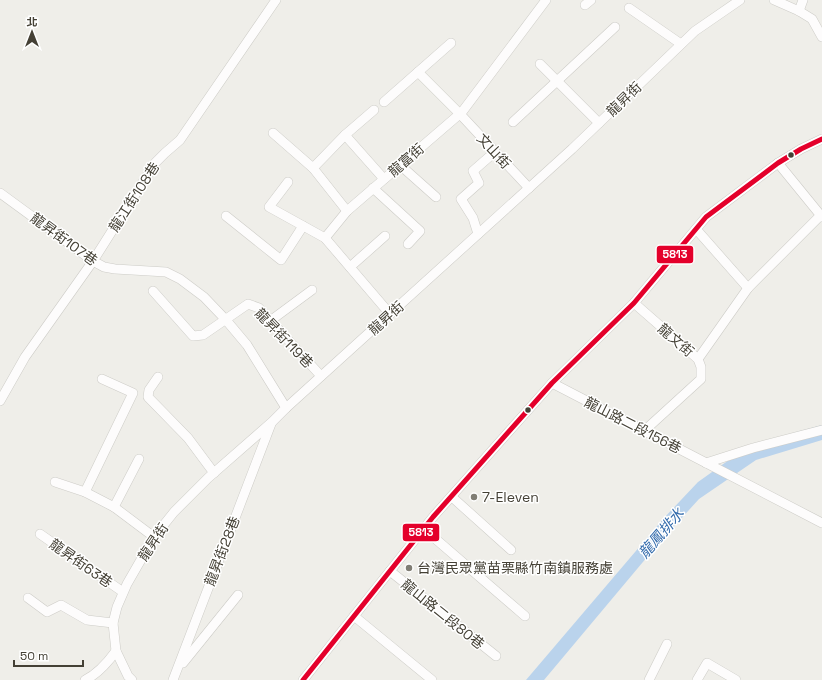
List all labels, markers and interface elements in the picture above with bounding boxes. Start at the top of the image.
north arrow [12,12,52,52]
text: 北 [27,15,38,29]
street label: 龍昇街 [603,78,645,120]
street label: 文山街 [473,130,515,172]
street label: 龍富街 [384,139,428,181]
unlabelled marker [786,150,796,160]
street label: 龍江街108巷 [105,159,163,235]
street label: 龍昇街107巷 [27,209,101,269]
line badge: 5813 [656,245,694,264]
text: 5813 [663,247,688,261]
street label: 龍昇街 [364,297,408,339]
street label: 龍昇街119巷 [251,304,317,372]
street label: 龍文街 [654,319,698,361]
street label: 龍山路二段156巷 [581,393,685,457]
unlabelled marker [523,405,533,415]
place label: 7-Eleven [482,488,539,506]
marker: 7-Eleven [469,492,479,502]
water label: 龍鳳排水 [634,503,689,562]
street label: 龍昇街28巷 [200,514,244,588]
street label: 龍昇街 [134,520,172,564]
line badge: 5813 [402,523,440,542]
text: 5813 [409,525,434,539]
street label: 龍昇街63巷 [46,535,116,591]
place label: 台灣民眾黨苗栗縣竹南鎮服務處 [417,559,613,577]
marker: 台灣民眾黨苗栗縣竹南鎮服務處 [404,563,414,573]
street label: 龍山路二段80巷 [398,575,488,653]
scale bar [14,642,83,668]
text: 50 m [20,648,48,664]

